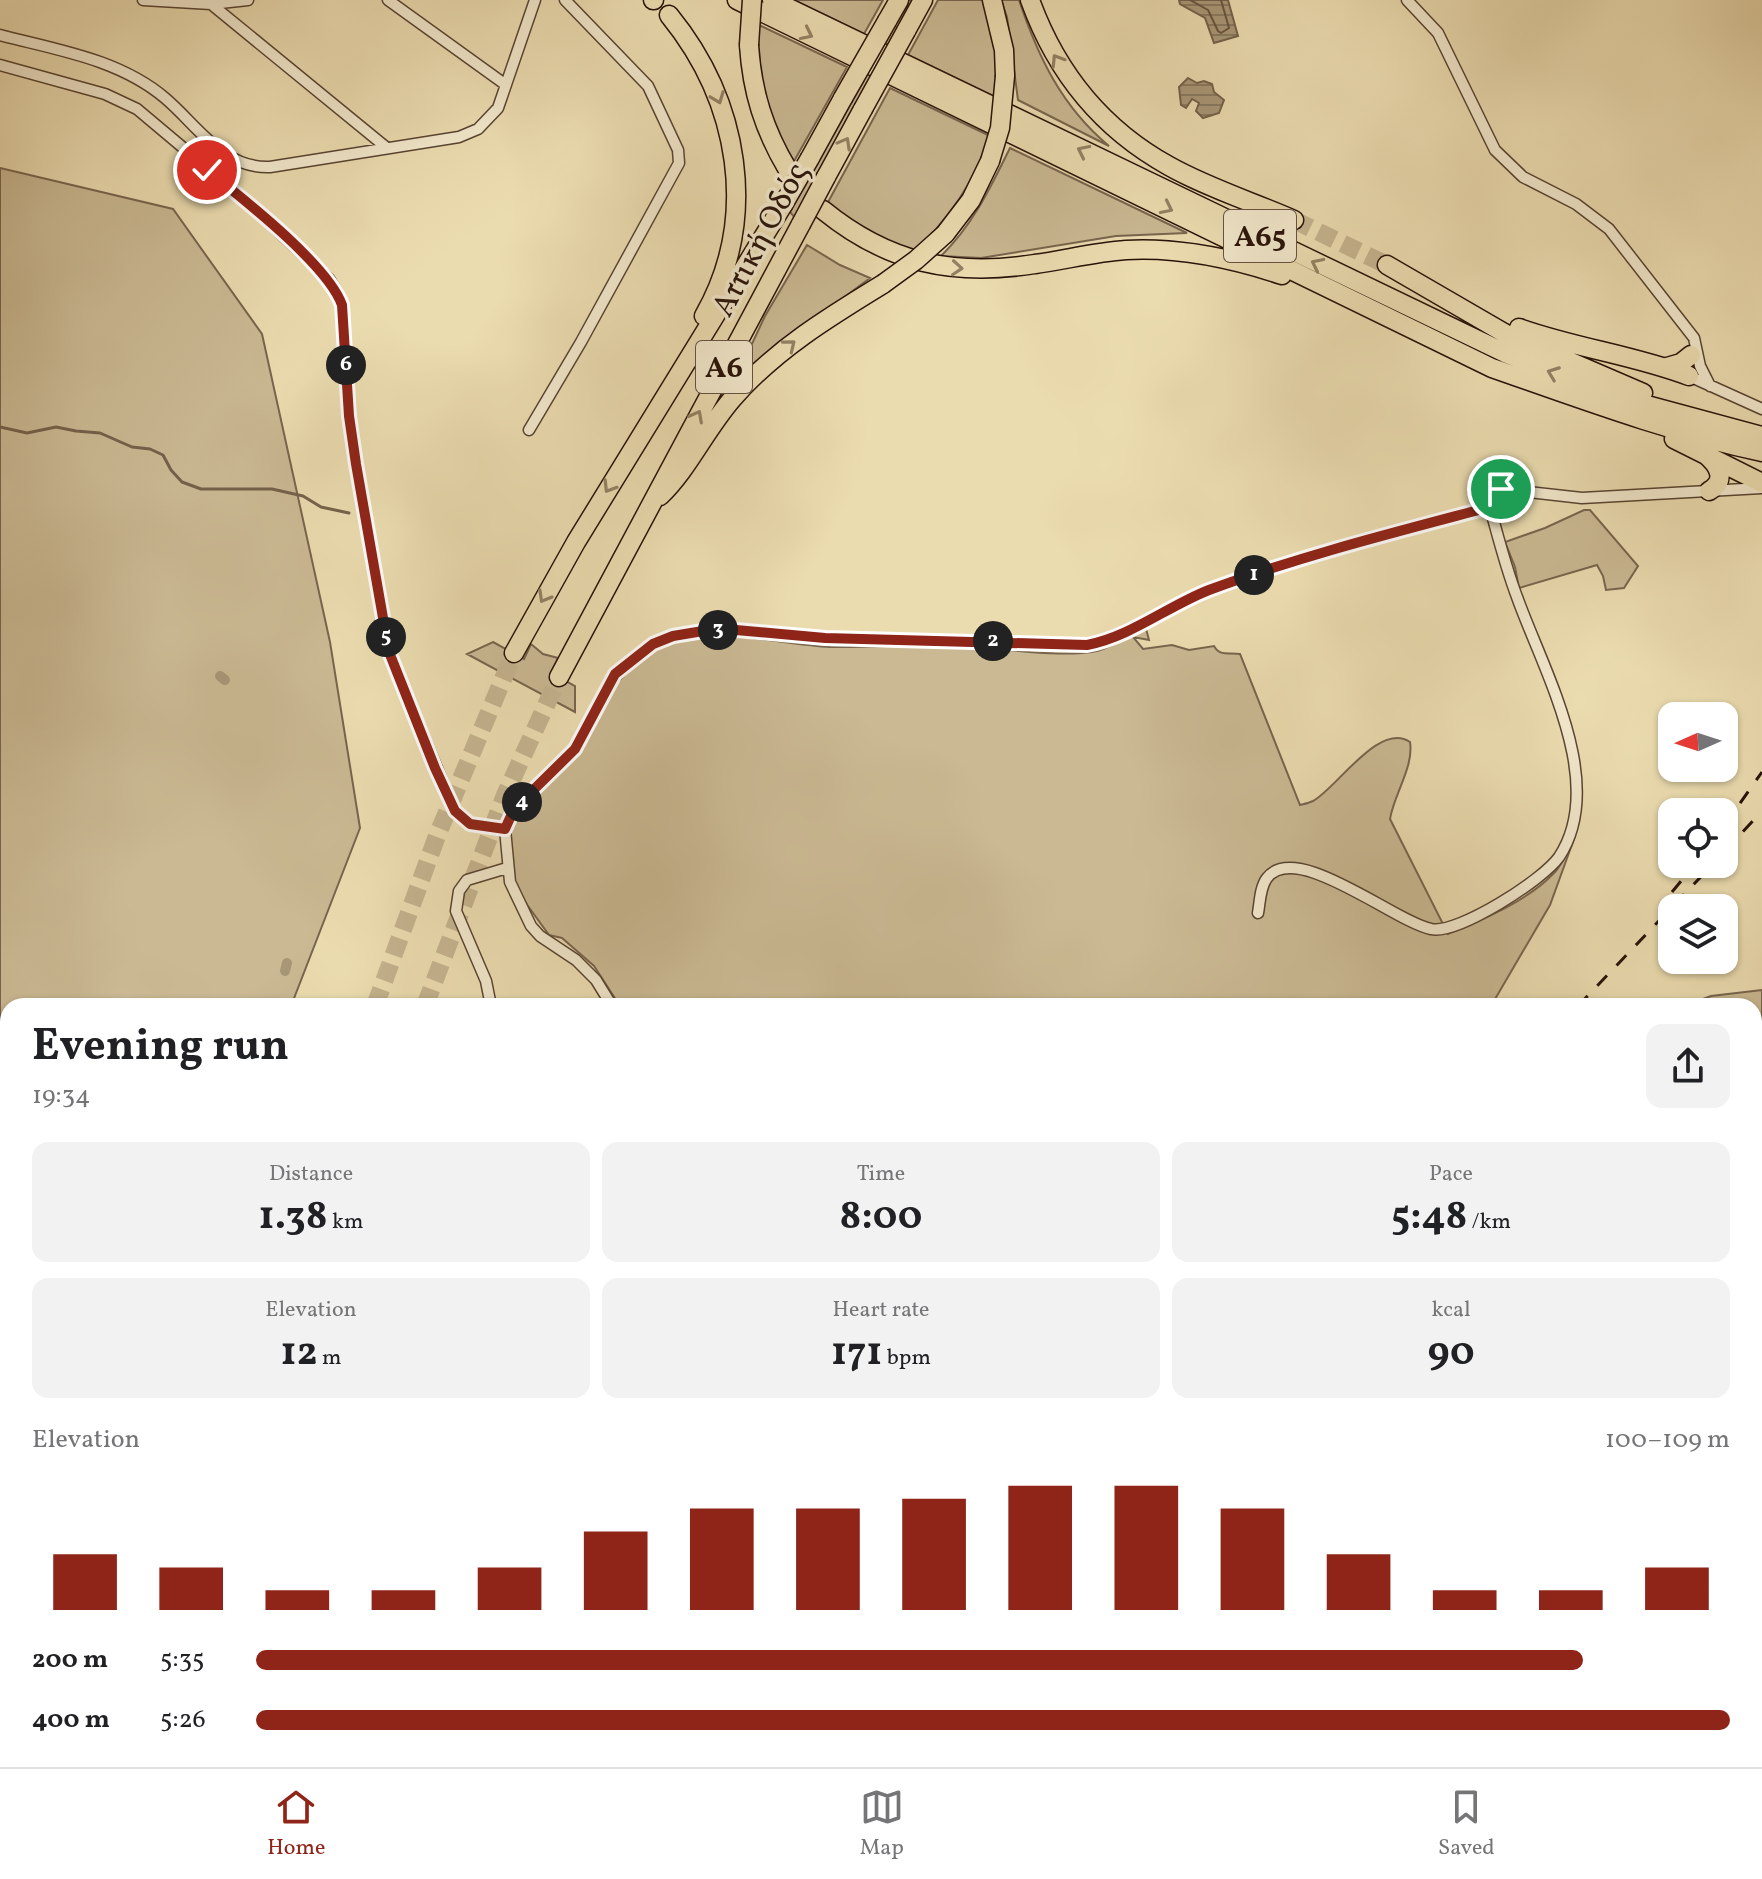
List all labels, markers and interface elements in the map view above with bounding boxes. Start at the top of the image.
one-way arrow [799,24,813,40]
one-way arrow [1052,54,1067,69]
one-way arrow [708,90,725,104]
pin [173,136,241,204]
one-way arrow [835,137,850,151]
one-way arrow [1077,145,1092,161]
icon: check [185,148,229,192]
street label: Αττική Οδός [703,155,821,325]
one-way arrow [1159,198,1173,214]
road number: Α65 [1224,210,1296,262]
one-way arrow [1311,258,1325,274]
one-way arrow [951,259,964,276]
road number: Α6 [696,341,752,393]
one-way arrow [781,341,796,355]
pin: 6 [326,345,366,385]
text: 6 [340,349,352,380]
one-way arrow [1547,366,1561,383]
one-way arrow [687,410,703,425]
pin [1467,455,1535,523]
icon: arrive [1479,467,1523,511]
one-way arrow [603,478,619,493]
pin: 1 [1234,555,1274,595]
text: 1 [1250,559,1258,590]
one-way arrow [538,588,554,603]
pin: 3 [698,610,738,650]
text: 3 [712,614,724,645]
pin: 5 [366,617,406,657]
text: 5 [381,621,391,652]
pin: 2 [973,621,1013,661]
text: 2 [987,625,999,656]
north arrow [1658,702,1738,782]
map controls [1658,702,1738,974]
pin: 4 [502,782,542,822]
text: 4 [515,786,529,817]
button: locate [1658,798,1738,878]
button: layers [1658,894,1738,974]
text: Evening run [32,1017,289,1078]
button: share [1646,1024,1730,1108]
text: 19:34 [32,1078,91,1114]
text: Distance [269,1159,353,1190]
text: Time [857,1159,905,1190]
text: Pace [1429,1159,1473,1190]
text: 1.38 [259,1190,328,1246]
text: 8:00 [840,1190,922,1246]
text: 5:48 [1391,1190,1467,1246]
text: km [328,1207,363,1238]
text: /km [1467,1207,1511,1238]
text: Elevation [265,1295,357,1326]
text: Heart rate [832,1295,930,1326]
text: kcal [1431,1295,1471,1326]
text: 12 [281,1326,318,1382]
text: 171 [831,1326,882,1382]
text: 90 [1427,1326,1475,1382]
text: m [318,1343,341,1374]
text: bpm [882,1343,931,1374]
text: Elevation [32,1422,140,1458]
text: 100–109 m [1605,1422,1730,1458]
text: 200 m [32,1642,108,1678]
text: 5:35 [160,1642,205,1678]
text: 400 m [32,1702,110,1738]
text: 5:26 [160,1702,206,1738]
tab: Home [267,1785,325,1864]
tab: Map [860,1785,904,1864]
tab: Saved [1438,1785,1495,1864]

